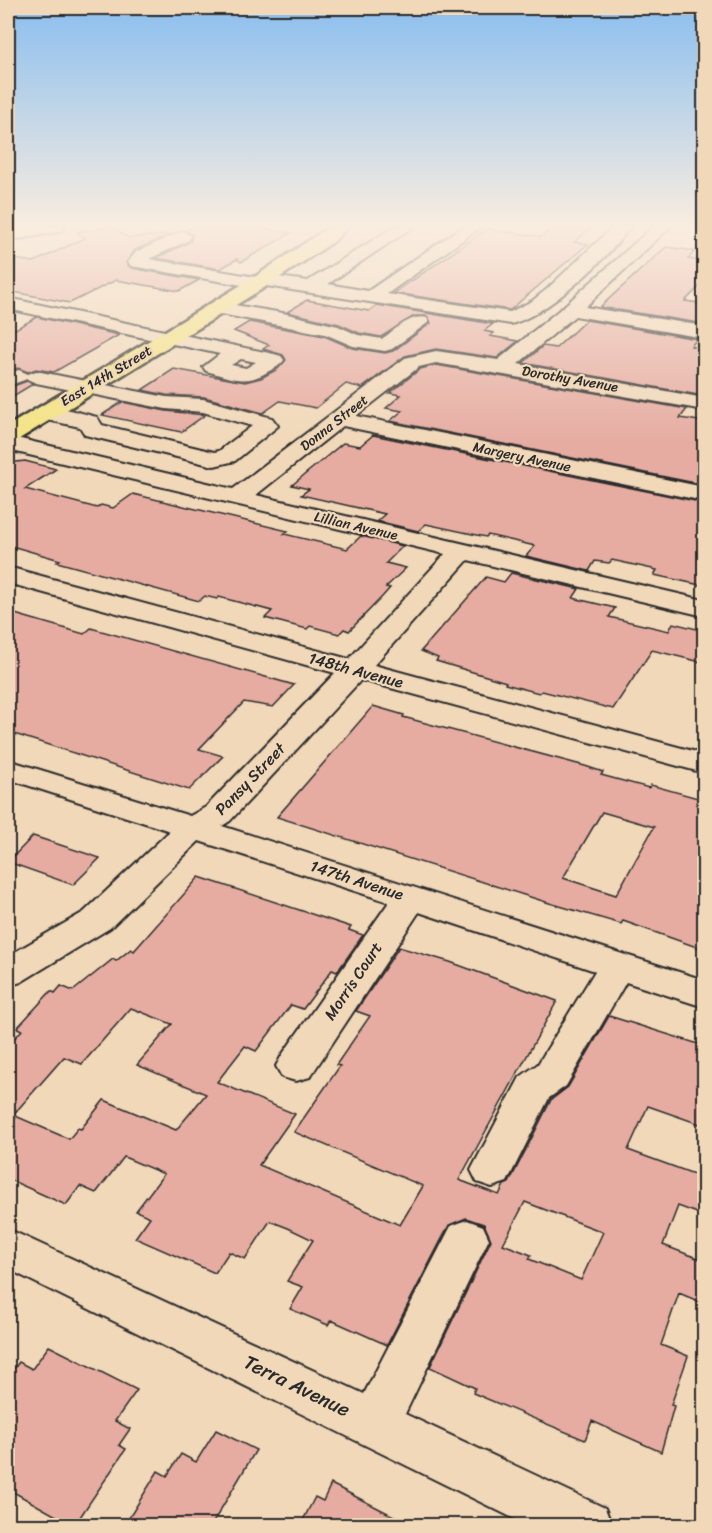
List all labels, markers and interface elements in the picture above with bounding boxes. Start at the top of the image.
street label: East 14th Street [55,339,157,413]
street label: Dorothy Avenue [520,358,620,400]
street label: Donna Street [294,388,374,458]
street label: Margery Avenue [471,434,573,480]
street label: Lillian Avenue [312,504,401,548]
street label: 148th Avenue [305,643,407,697]
street label: Pansy Street [207,735,293,822]
street label: 147th Avenue [307,851,408,909]
street label: Morris Court [316,936,390,1026]
street label: Terra Avenue [238,1345,356,1427]

